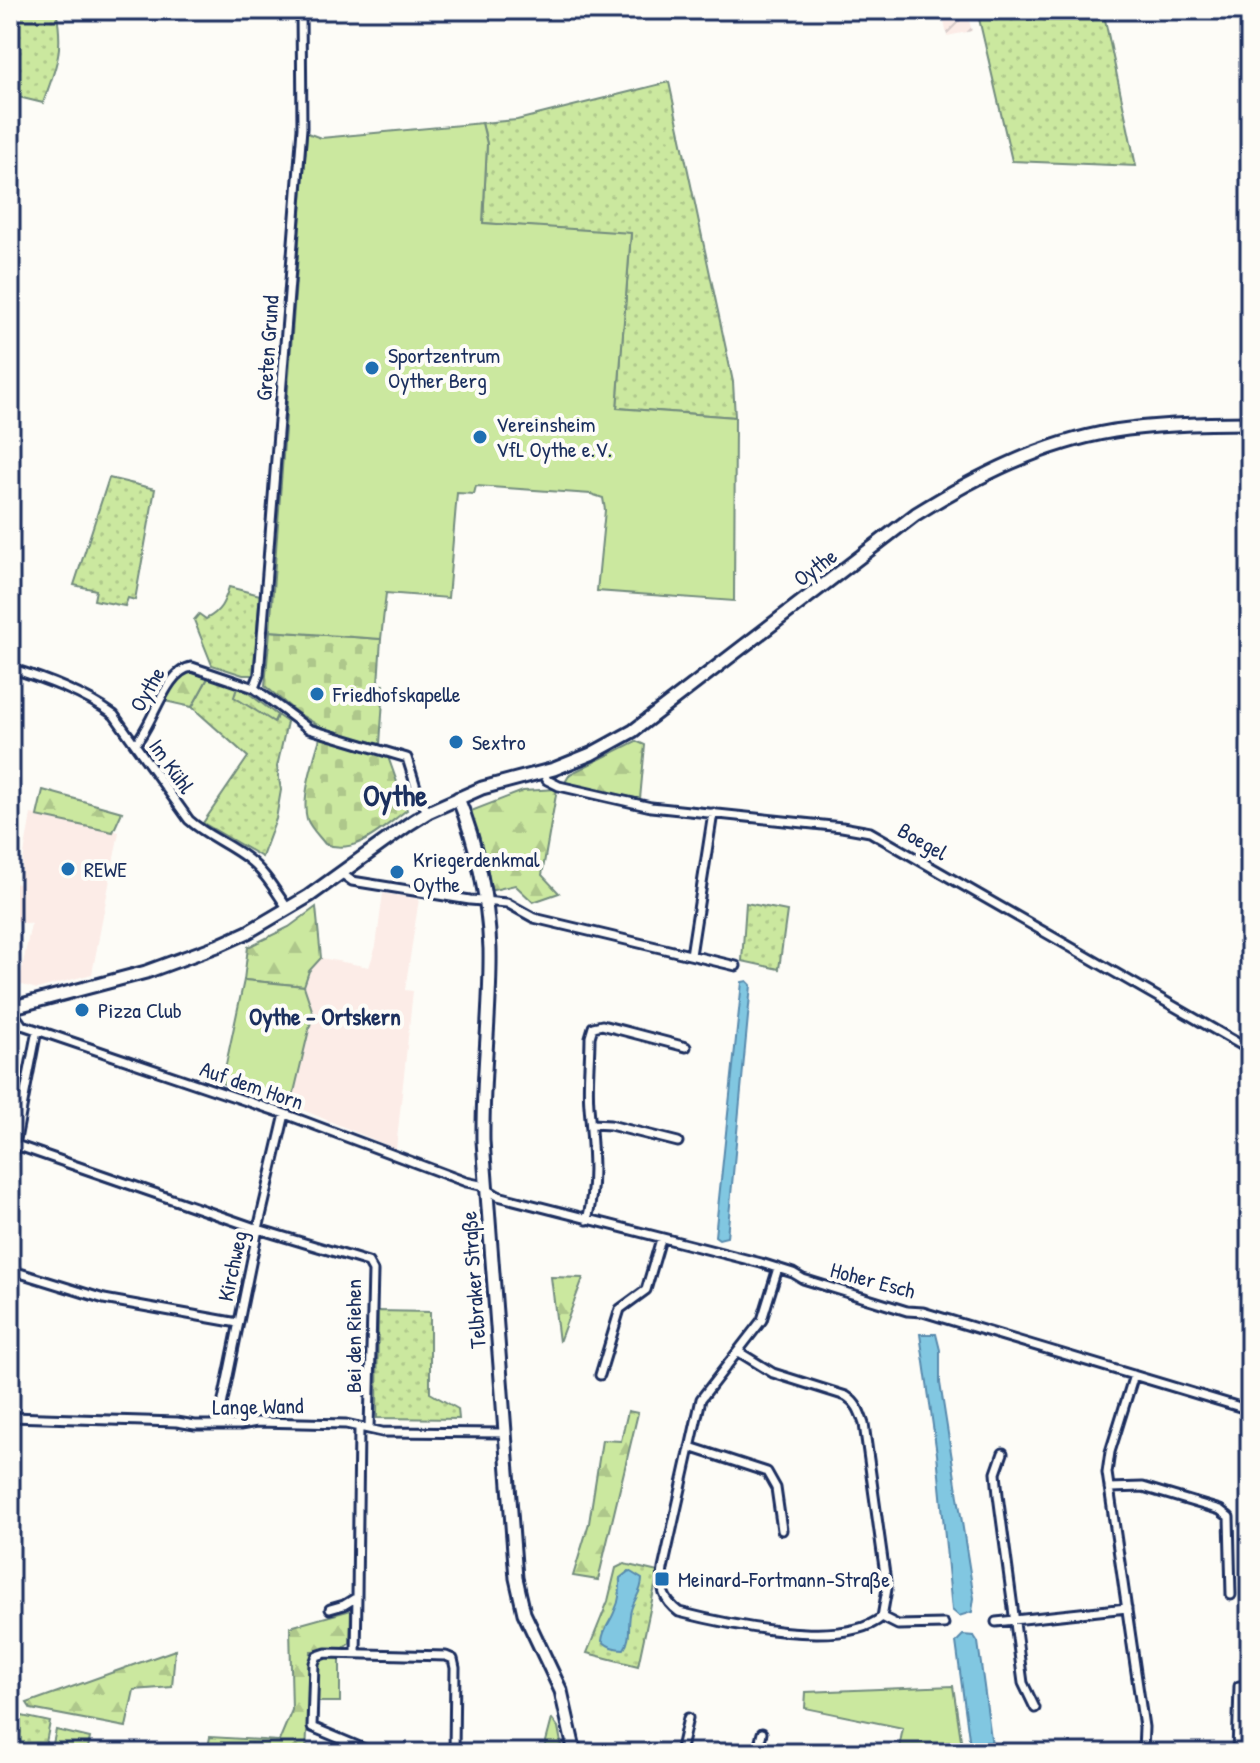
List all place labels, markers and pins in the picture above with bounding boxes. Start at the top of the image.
place label: Sportzentrum Oyther Berg [388,340,500,395]
marker: Sportzentrum Oyther Berg [363,359,381,377]
place label: Vereinsheim VfL Oythe e.V. [496,409,612,464]
marker: Vereinsheim VfL Oythe e.V. [471,428,489,446]
place label: Friedhofskapelle [332,679,461,709]
marker: Friedhofskapelle [308,685,326,703]
place label: Sextro [472,727,526,757]
marker: Sextro [447,733,465,751]
place label: Kriegerdenkmal Oythe [413,844,540,899]
place label: REWE [84,854,127,884]
marker: REWE [59,860,77,878]
marker: Kriegerdenkmal Oythe [388,863,406,881]
place label: Pizza Club [98,995,182,1025]
marker: Pizza Club [73,1001,91,1019]
place label: Meinard-Fortmann-Straße [678,1564,890,1594]
marker: Meinard-Fortmann-Straße [653,1570,671,1588]

